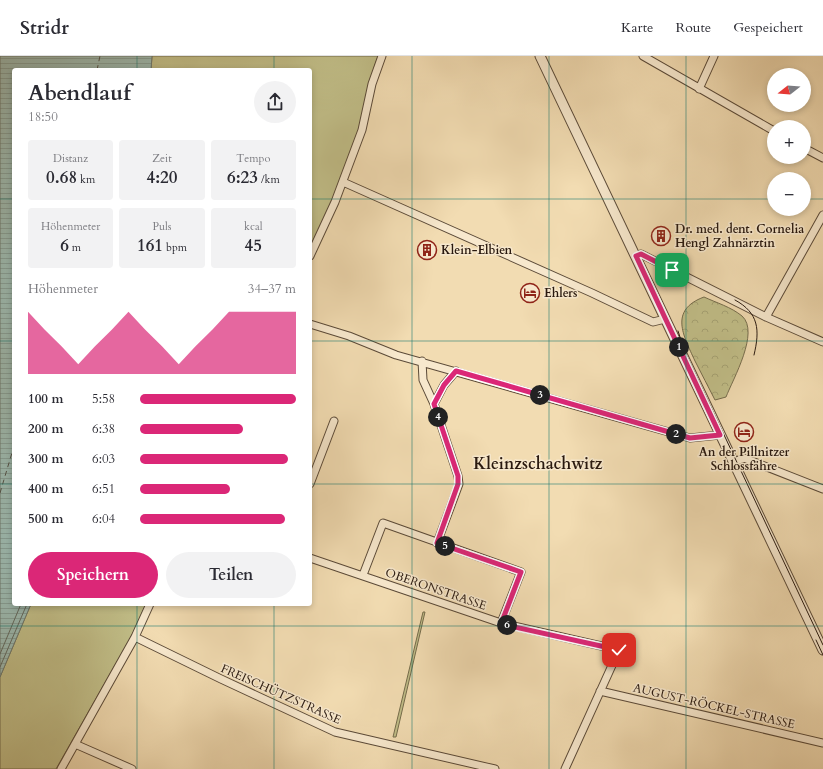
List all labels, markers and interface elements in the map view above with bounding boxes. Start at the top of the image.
text: Stridr [20,15,69,41]
text: Karte [621,18,653,37]
text: Route [675,18,711,37]
text: Gespeichert [733,18,803,37]
north arrow [767,68,811,112]
map controls [767,68,811,216]
text: Abendlauf [28,78,131,108]
button: share [254,81,296,123]
text: 18:50 [28,108,58,126]
button: + [767,120,811,164]
text: Distanz [53,151,88,166]
text: Zeit [152,151,172,166]
text: Tempo [236,151,270,166]
text: 0.68 [46,166,77,189]
text: 4:20 [146,166,178,189]
text: 6:23 [227,166,258,189]
text: km [77,172,95,187]
text: /km [258,172,280,187]
button: − [767,172,811,216]
text: Höhenmeter [41,219,100,234]
text: Puls [152,219,172,234]
text: kcal [244,219,263,234]
place label: Dr. med. dent. Cornelia Hengl Zahnärztin [675,221,804,251]
building icon: Dr. med. dent. Cornelia Hengl Zahnärztin [650,225,672,247]
text: 6 [60,234,69,257]
text: 161 [137,234,163,257]
text: 45 [245,234,262,257]
building icon: Klein-Elbien [416,239,438,261]
text: m [69,240,81,255]
text: bpm [163,240,187,255]
place label: Klein-Elbien [441,242,513,258]
pin [655,253,689,287]
icon: arrive [661,259,683,281]
text: Höhenmeter [28,280,98,298]
text: 34–37 m [248,280,296,298]
hotel icon: Ehlers [519,282,541,304]
place label: Ehlers [544,285,577,301]
pin: 1 [669,337,689,357]
text: 1 [676,339,682,354]
pin: 3 [530,385,550,405]
text: 3 [537,387,543,402]
text: 100 m [28,390,63,408]
text: 5:58 [92,390,115,408]
pin: 4 [428,407,448,427]
text: 4 [435,409,441,424]
text: 200 m [28,420,63,438]
text: 6:38 [92,420,115,438]
hotel icon: An der Pillnitzer Schlossfähre [733,421,755,443]
pin: 2 [666,424,686,444]
text: 2 [673,426,679,441]
place label: An der Pillnitzer Schlossfähre [699,444,789,474]
text: 300 m [28,450,63,468]
text: 6:03 [92,450,115,468]
district label: Kleinzschachwitz [473,453,603,475]
text: 400 m [28,480,63,498]
text: 6:51 [92,480,115,498]
text: 500 m [28,510,63,528]
text: 6:04 [92,510,115,528]
pin: 5 [435,536,455,556]
text: 5 [442,538,448,553]
button: Speichern [28,552,158,598]
button: Teilen [166,552,296,598]
street label: OBERONSTRASSE [383,564,489,614]
pin: 6 [497,615,517,635]
text: 6 [504,617,510,632]
pin [602,633,636,667]
icon: check [608,639,630,661]
street label: FREISCHÜTZSTRASSE [218,659,344,728]
street label: AUGUST-RÖCKEL-STRASSE [631,680,797,732]

